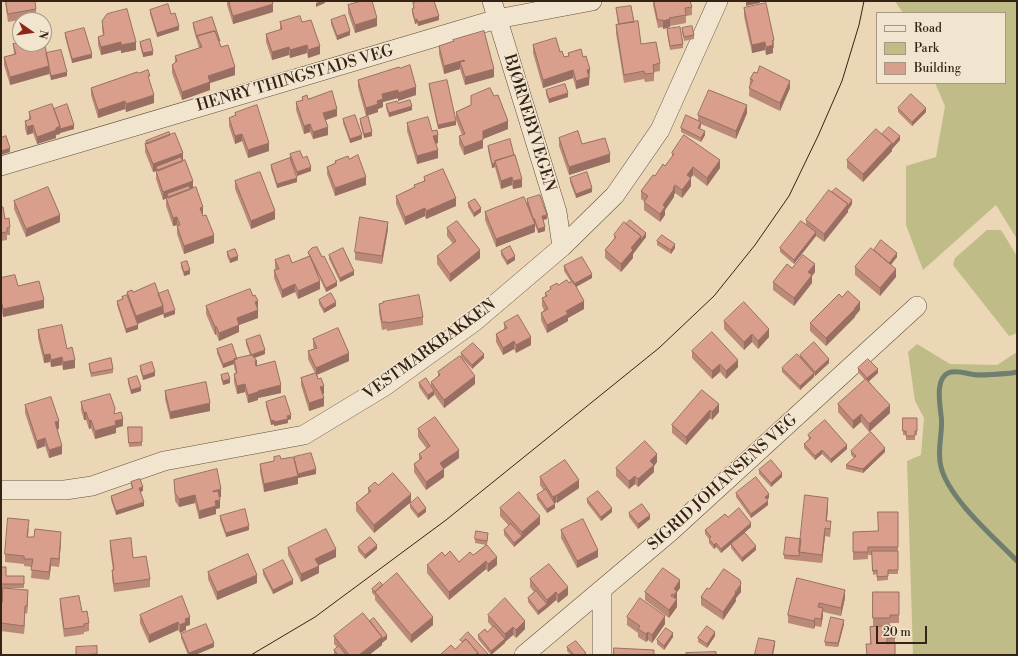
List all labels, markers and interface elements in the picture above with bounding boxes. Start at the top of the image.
north arrow [12,12,52,52]
legend [876,12,1006,84]
text: Road [914,21,942,36]
text: N [35,29,51,40]
text: Park [914,41,939,56]
street label: HENRY THINGSTADS VEG [194,42,396,116]
street label: BJØRNEBYVEGEN [499,52,559,194]
text: Building [914,61,961,76]
street label: VESTMARKBAKKEN [360,296,500,404]
street label: SIGRID JOHANSENS VEG [644,411,802,555]
scale bar [878,618,929,644]
text: 20 m [883,625,911,640]

